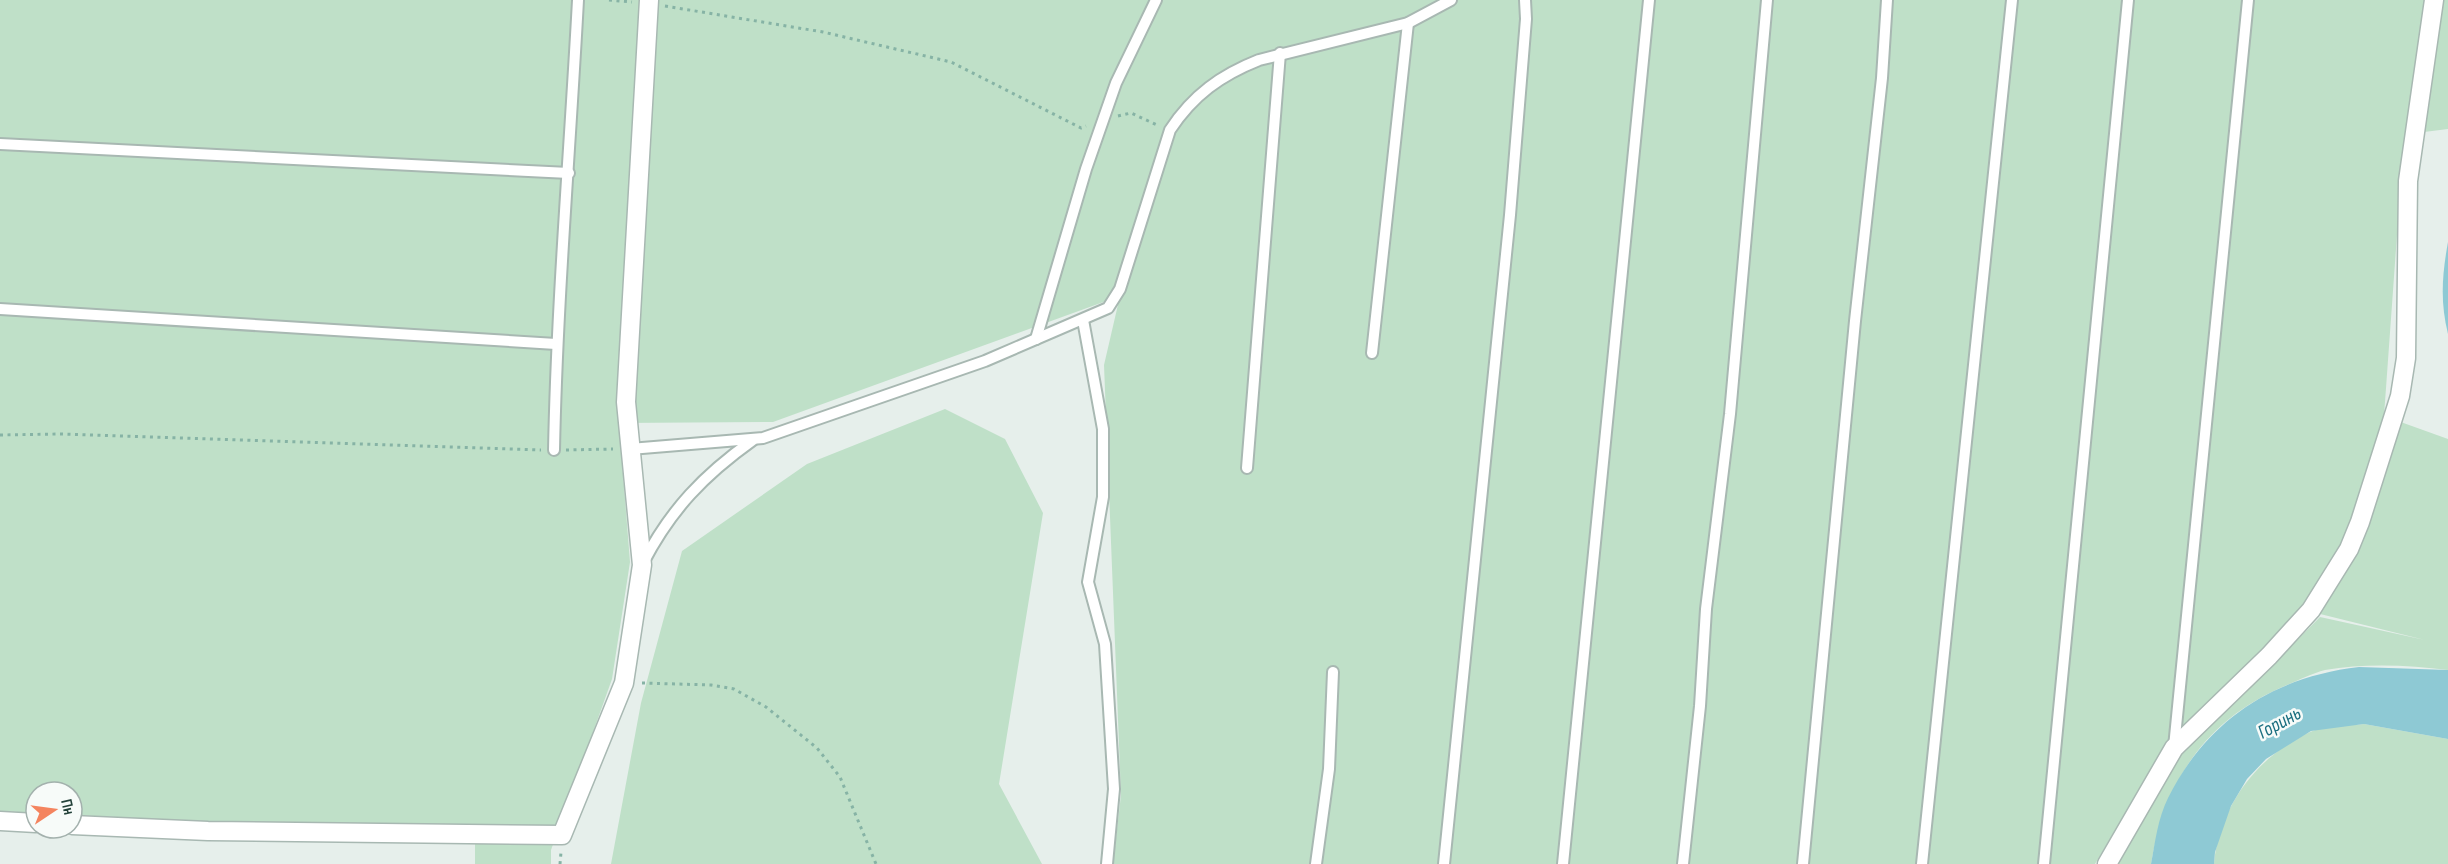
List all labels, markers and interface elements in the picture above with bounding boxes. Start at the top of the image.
water label: Горинь [2253,701,2306,745]
north arrow [24,780,84,840]
text: Пн [56,797,78,817]

